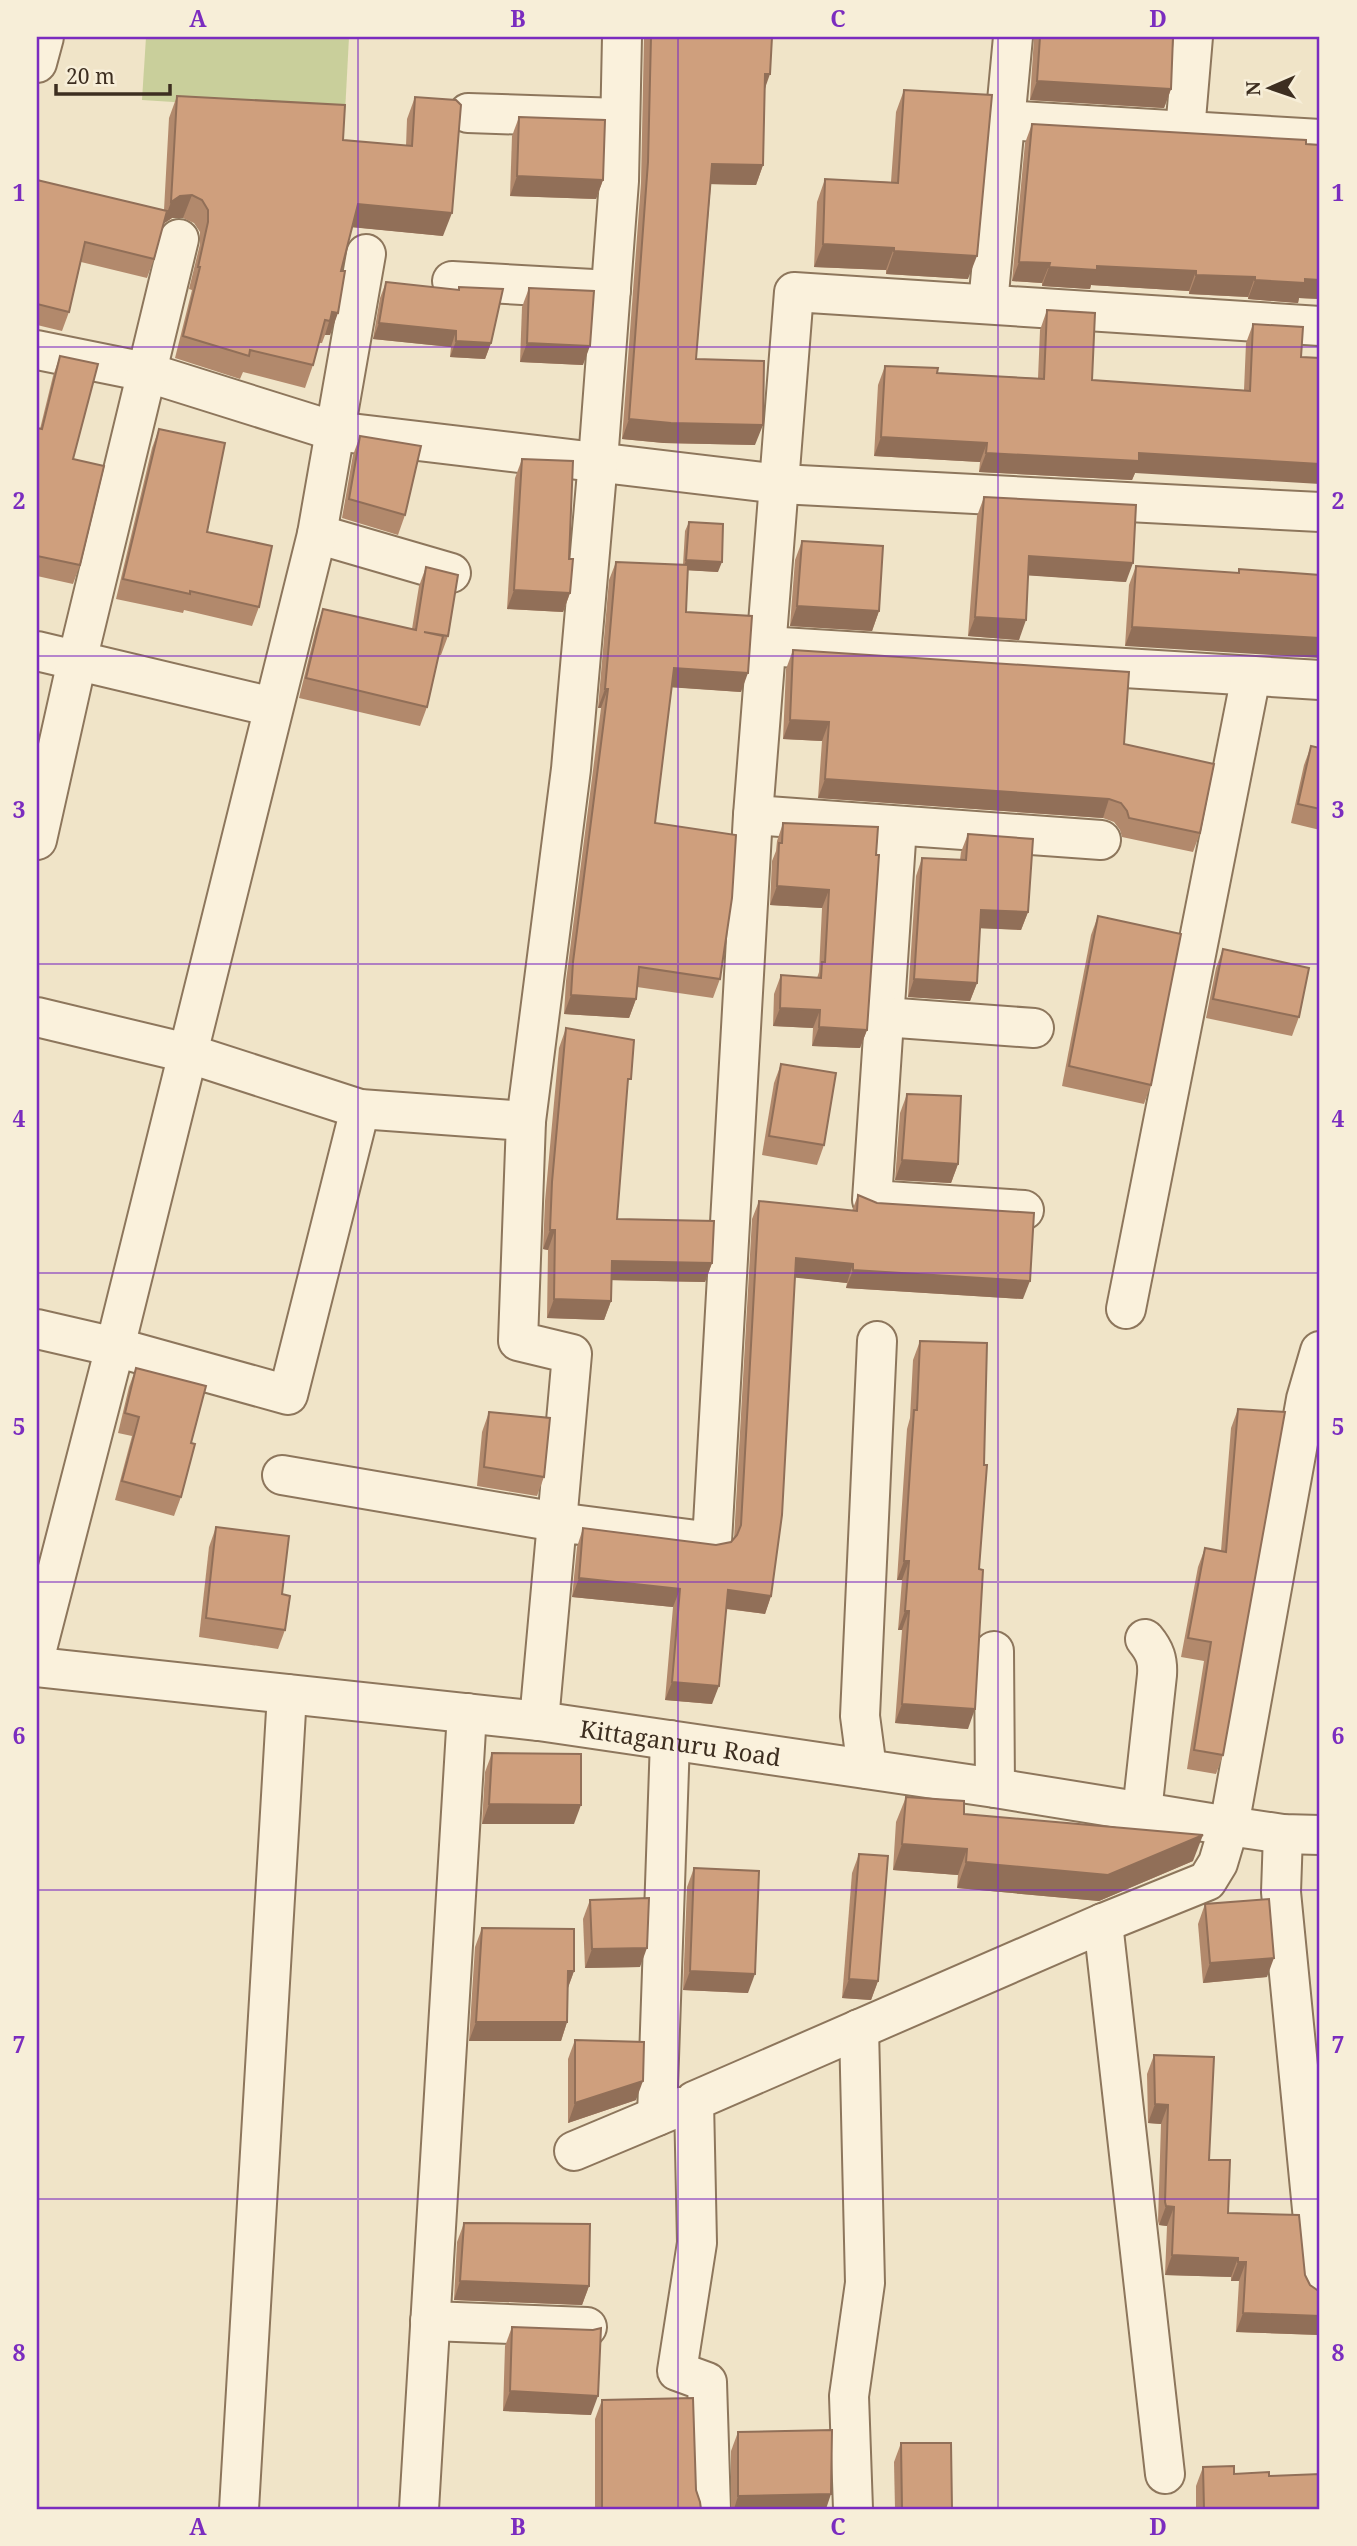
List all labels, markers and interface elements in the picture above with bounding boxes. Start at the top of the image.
text: A [189,2,207,34]
text: B [510,2,526,34]
text: C [830,2,846,34]
text: D [1149,2,1167,34]
scale bar [56,52,170,96]
north arrow [1234,52,1304,122]
text: 20 m [66,62,115,90]
text: N [1240,81,1266,97]
text: 1 [13,176,26,208]
text: 1 [1332,176,1345,208]
text: 2 [13,484,26,516]
text: 2 [1332,484,1345,516]
text: 3 [13,793,26,825]
text: 3 [1332,793,1345,825]
text: 4 [13,1102,26,1134]
text: 4 [1332,1102,1345,1134]
text: 5 [13,1410,26,1442]
text: 5 [1332,1410,1345,1442]
street label: Kittaganuru Road [578,1711,784,1773]
text: 6 [13,1719,26,1751]
text: 6 [1332,1719,1345,1751]
text: 7 [13,2028,26,2060]
text: 7 [1332,2028,1345,2060]
text: 8 [13,2336,26,2368]
text: 8 [1332,2336,1345,2368]
text: A [189,2510,207,2542]
text: B [510,2510,526,2542]
text: C [830,2510,846,2542]
text: D [1149,2510,1167,2542]

